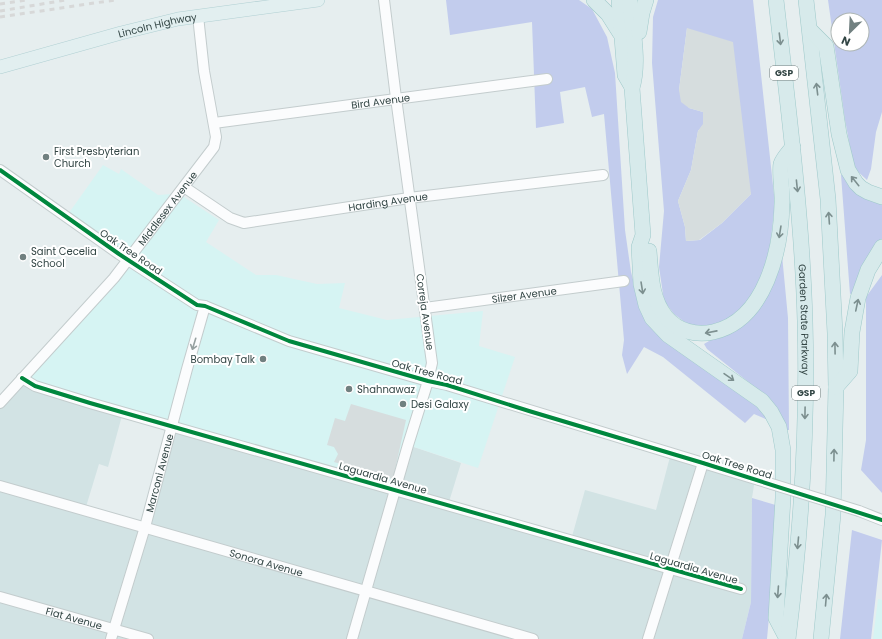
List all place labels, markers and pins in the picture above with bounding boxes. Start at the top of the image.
place label: First Presbyterian Church [54,144,139,171]
marker: First Presbyterian Church [41,152,51,162]
place label: Saint Cecelia School [31,244,97,271]
marker: Saint Cecelia School [18,252,28,262]
place label: Bombay Talk [191,352,256,367]
marker: Bombay Talk [258,354,268,364]
place label: Shahnawaz [357,382,416,397]
marker: Shahnawaz [344,384,354,394]
place label: Desi Galaxy [411,397,469,412]
marker: Desi Galaxy [398,399,408,409]

